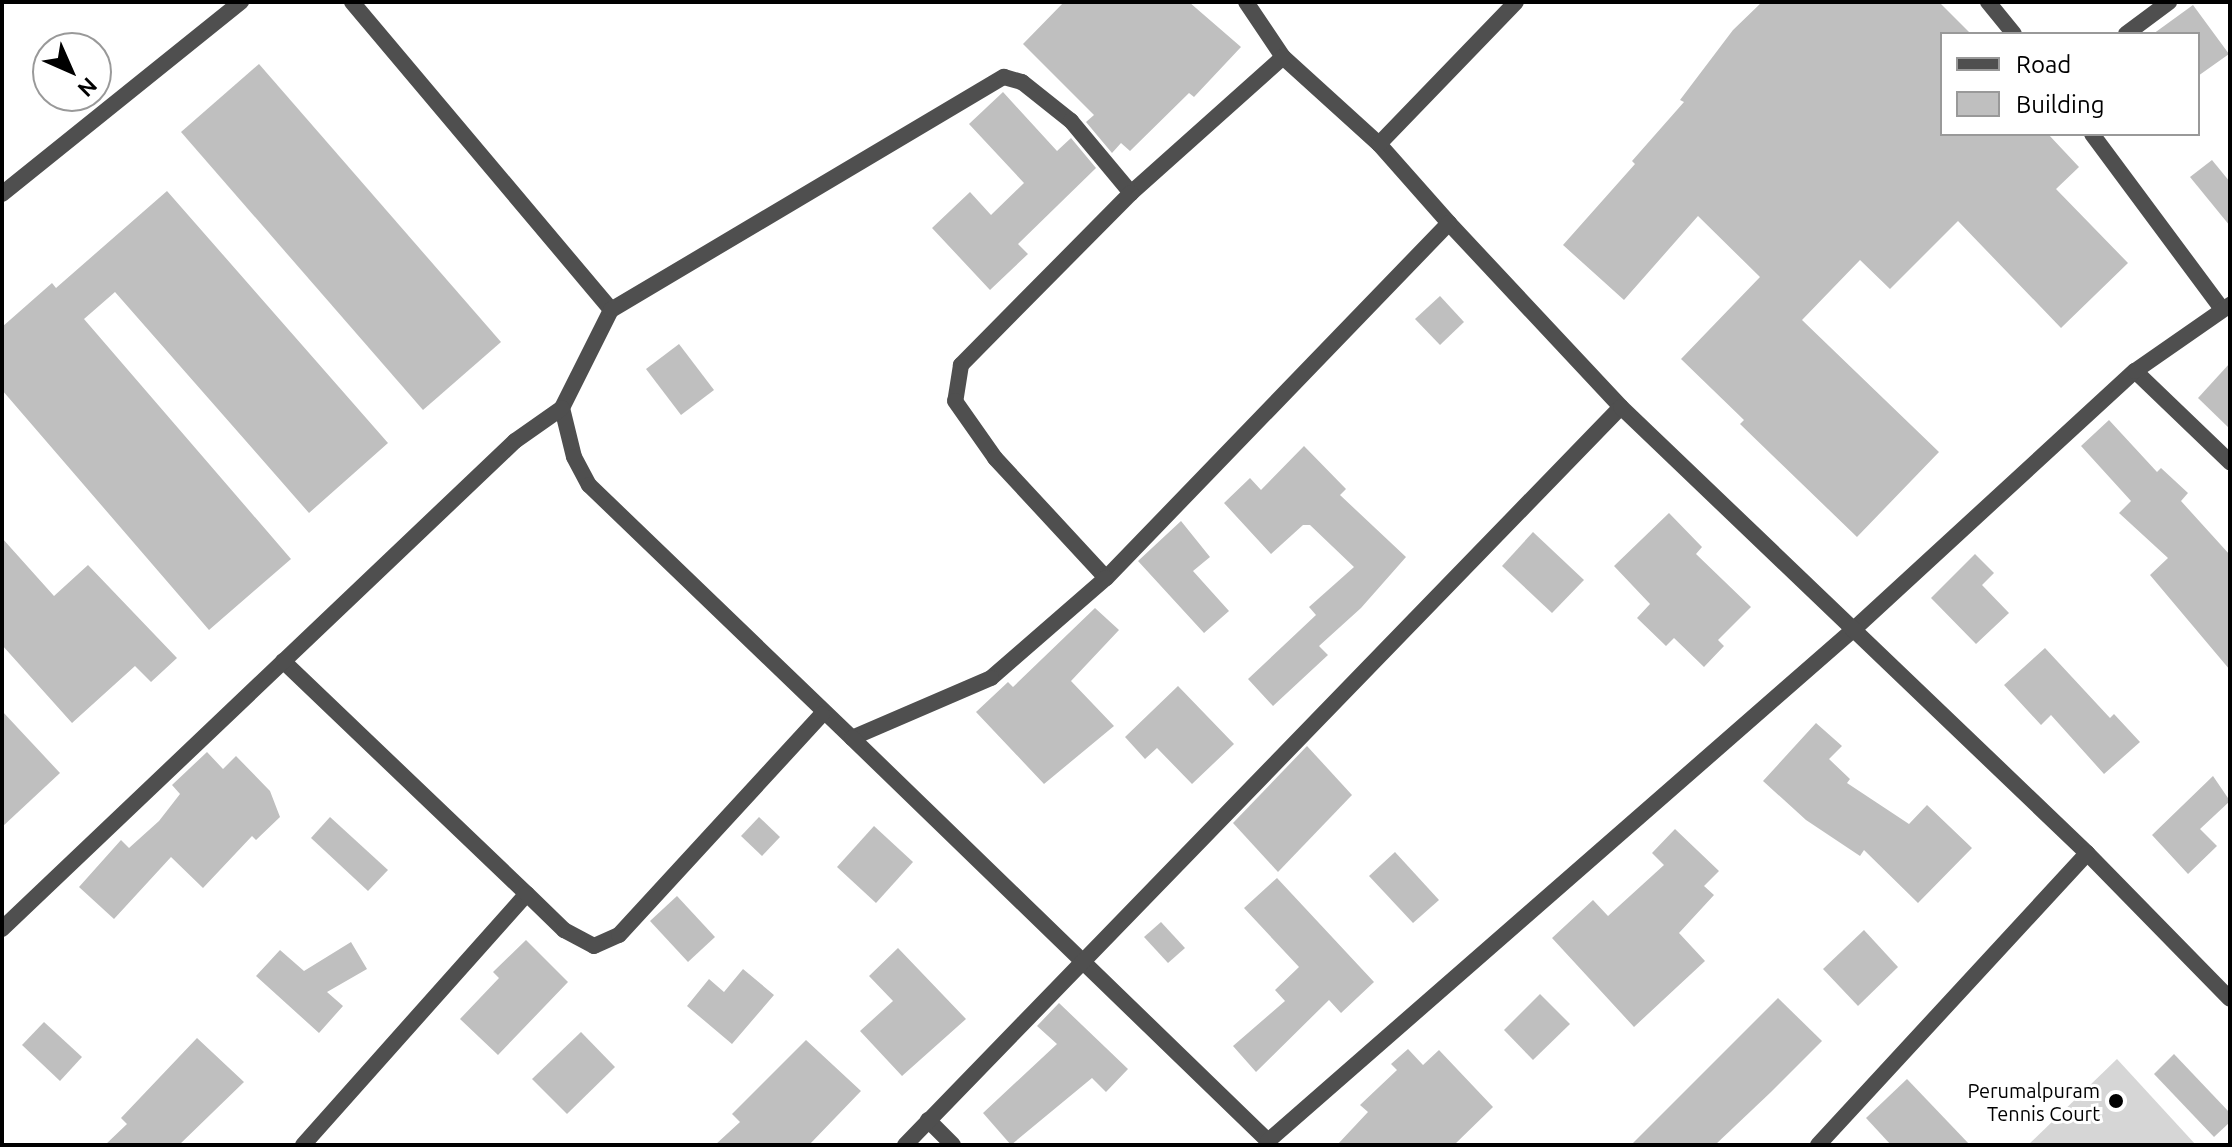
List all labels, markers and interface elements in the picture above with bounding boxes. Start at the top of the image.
north arrow [32,32,112,112]
legend [1940,32,2200,136]
text: Road [2016,51,2071,78]
text: N [73,73,103,103]
text: Building [2016,91,2104,118]
place label: Perumalpuram Tennis Court [1967,1078,2100,1125]
marker: Perumalpuram Tennis Court [2107,1092,2125,1110]

